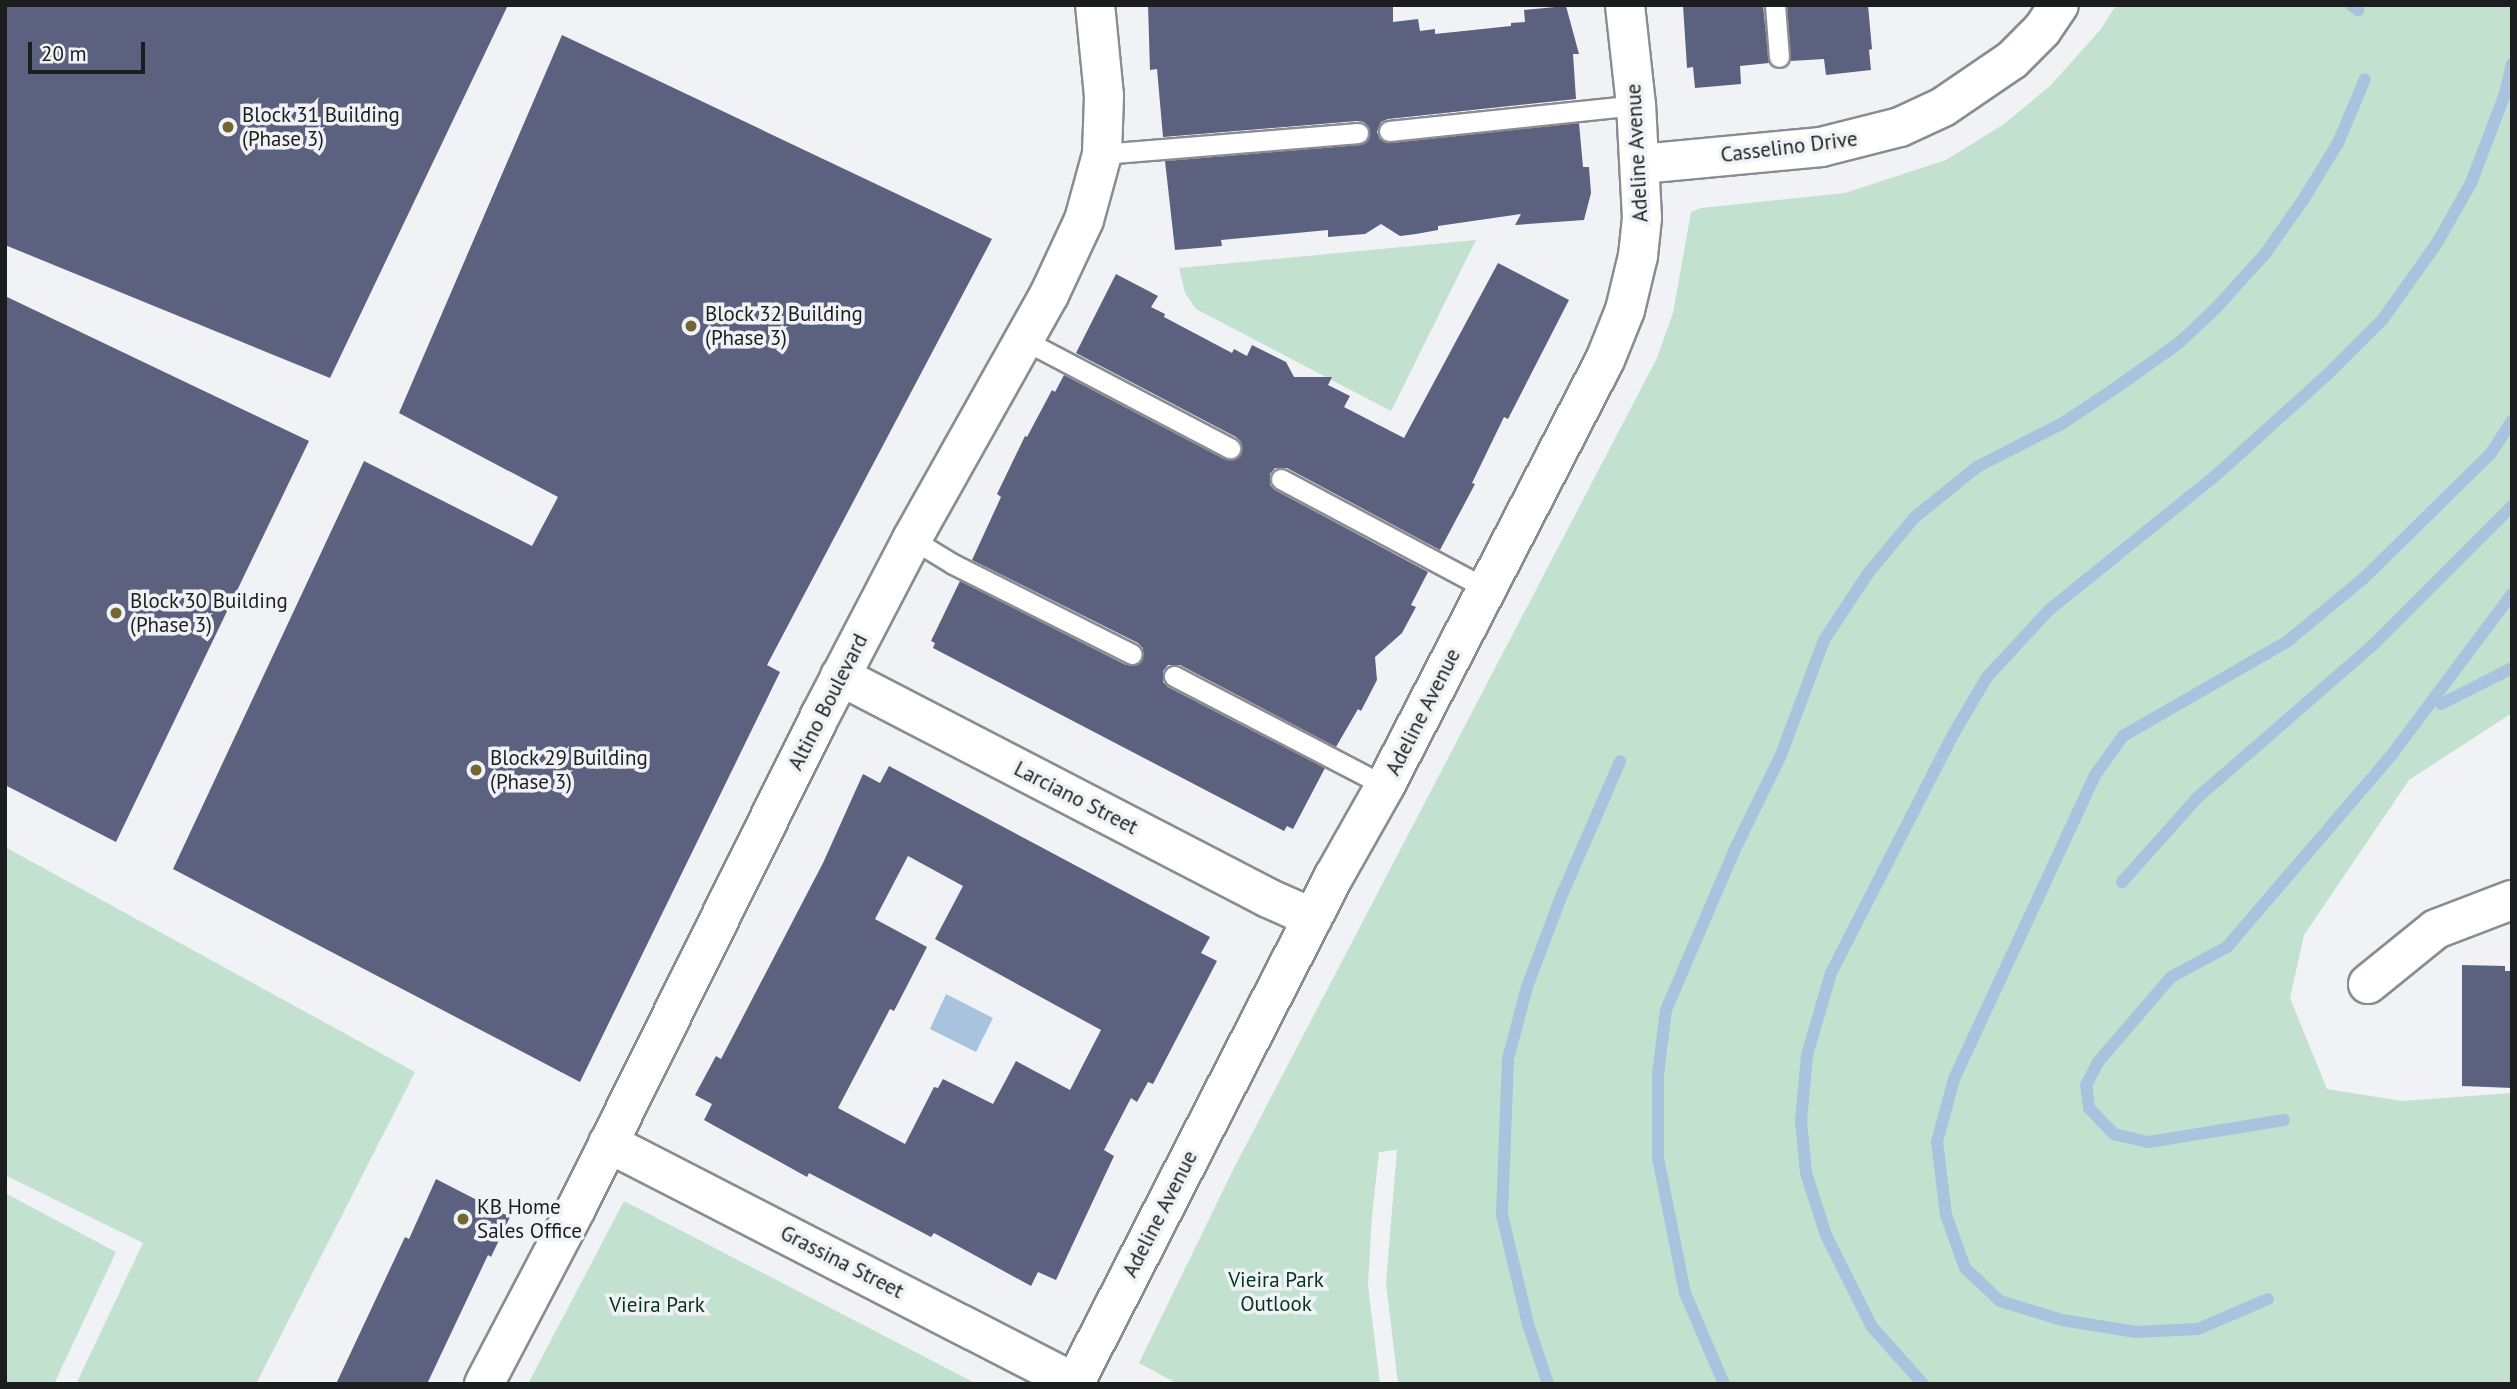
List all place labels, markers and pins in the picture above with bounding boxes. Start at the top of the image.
place label: Block 31 Building (Phase 3) [242,102,400,152]
marker: Block 31 Building (Phase 3) [220,119,236,135]
place label: Block 32 Building (Phase 3) [705,301,863,351]
marker: Block 32 Building (Phase 3) [683,318,699,334]
place label: Block 30 Building (Phase 3) [130,588,288,638]
marker: Block 30 Building (Phase 3) [108,605,124,621]
place label: Block 29 Building (Phase 3) [490,745,648,795]
marker: Block 29 Building (Phase 3) [468,762,484,778]
place label: KB Home Sales Office [477,1194,582,1244]
marker: KB Home Sales Office [455,1211,471,1227]

